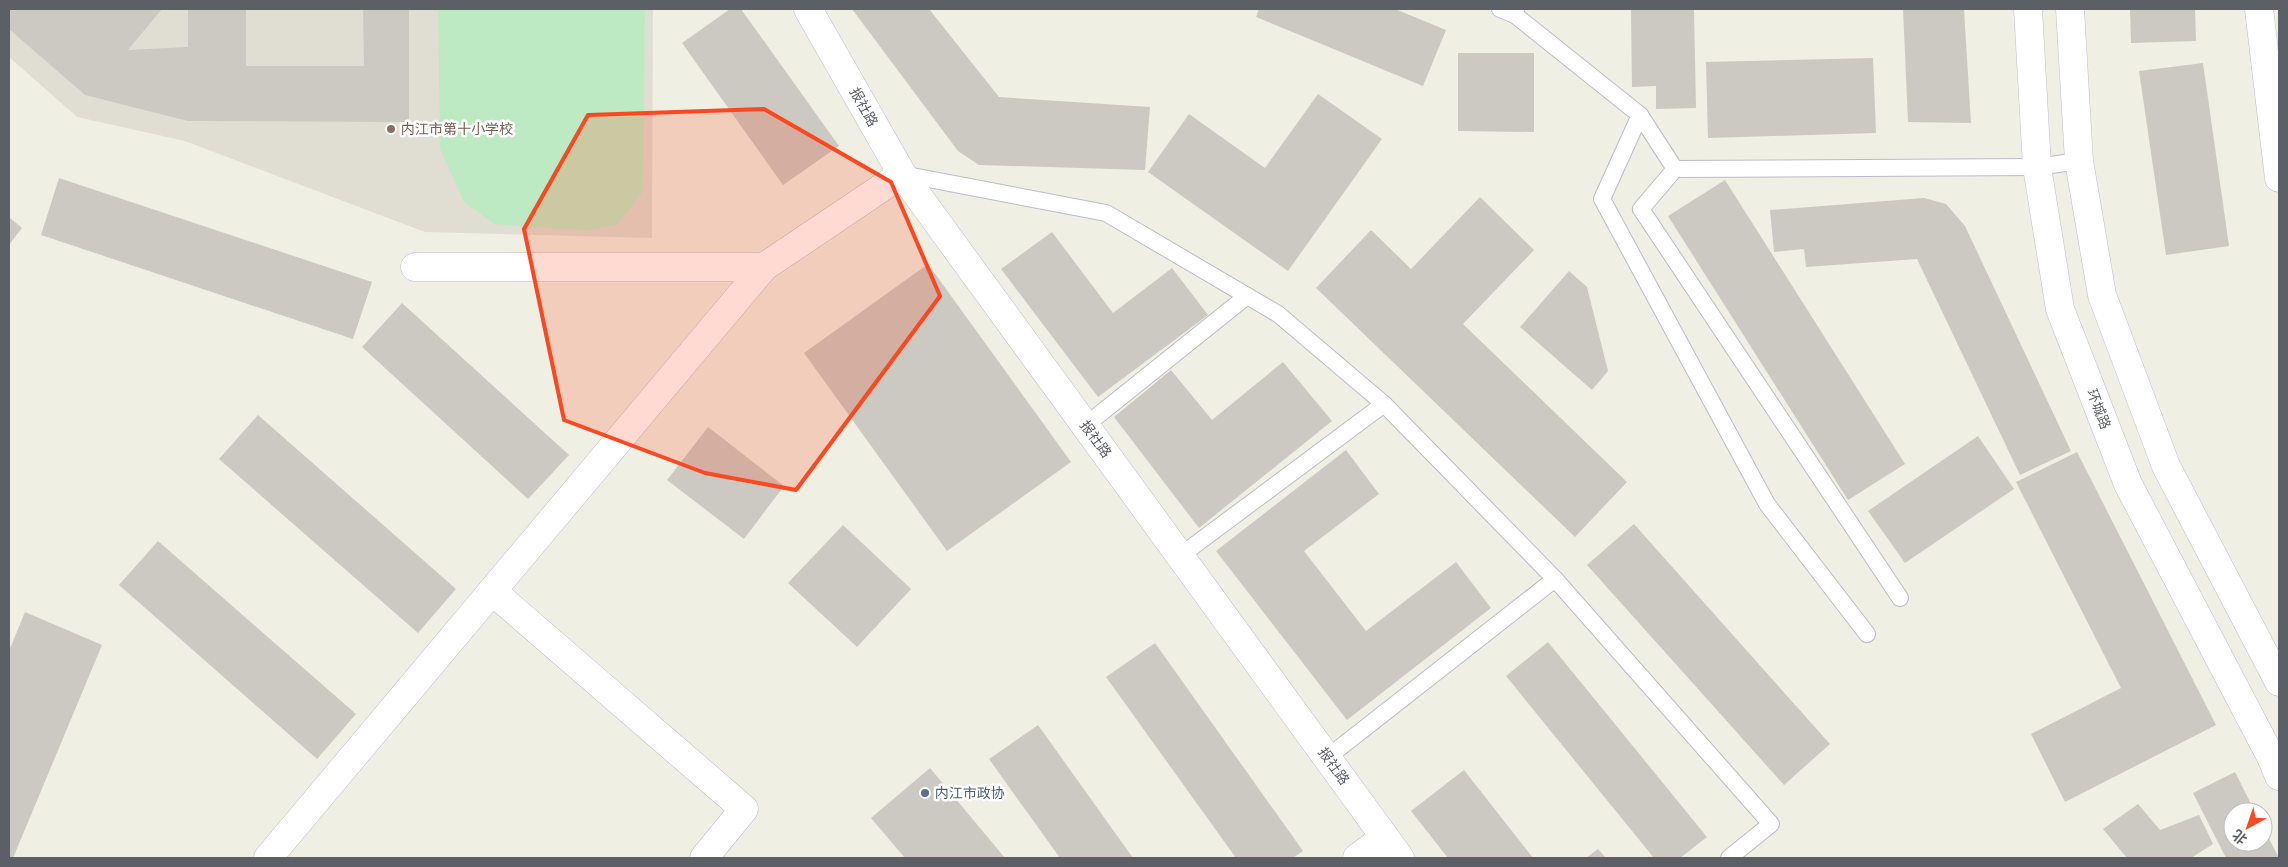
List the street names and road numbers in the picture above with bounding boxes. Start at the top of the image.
street label: 报社路 [846,84,882,130]
street label: 环城路 [2083,386,2115,432]
street label: 报社路 [1076,417,1116,461]
street label: 报社路 [1315,744,1353,788]

